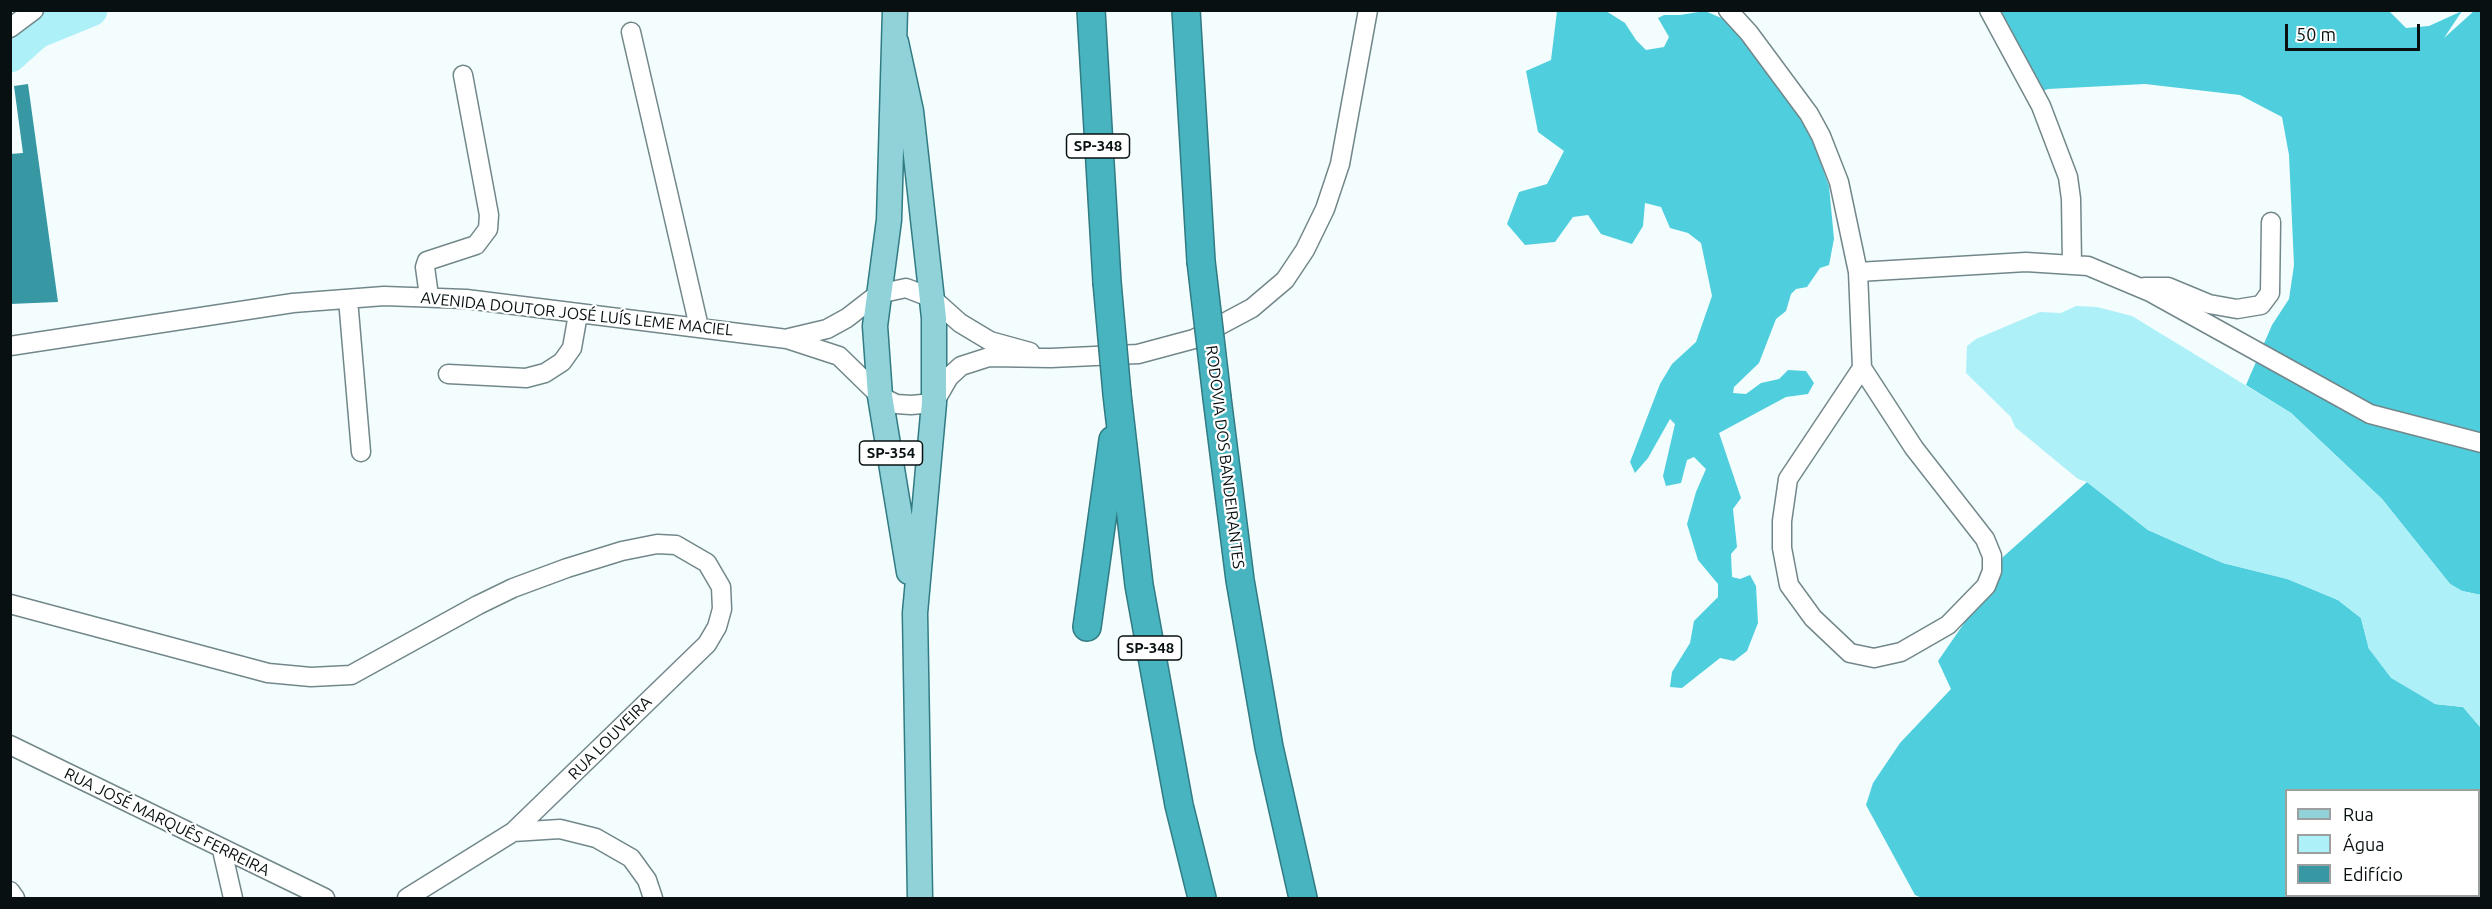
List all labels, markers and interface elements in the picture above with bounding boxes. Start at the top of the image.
scale bar [2288,12,2423,50]
text: 50 m [2296,24,2336,44]
road number: SP-348 [1066,134,1130,158]
street label: AVENIDA DOUTOR JOSÉ LUÍS LEME MACIEL [420,288,734,340]
street label: RODOVIA DOS BANDEIRANTES [1202,344,1248,570]
road number: SP-354 [860,441,922,465]
road number: SP-348 [1118,636,1182,660]
street label: RUA LOUVEIRA [564,692,656,784]
street label: RUA JOSÉ MARQUÊS FERREIRA [61,764,273,880]
legend [2285,789,2480,897]
text: Rua [2343,804,2374,824]
text: Água [2343,834,2385,854]
text: Edifício [2343,864,2403,884]

